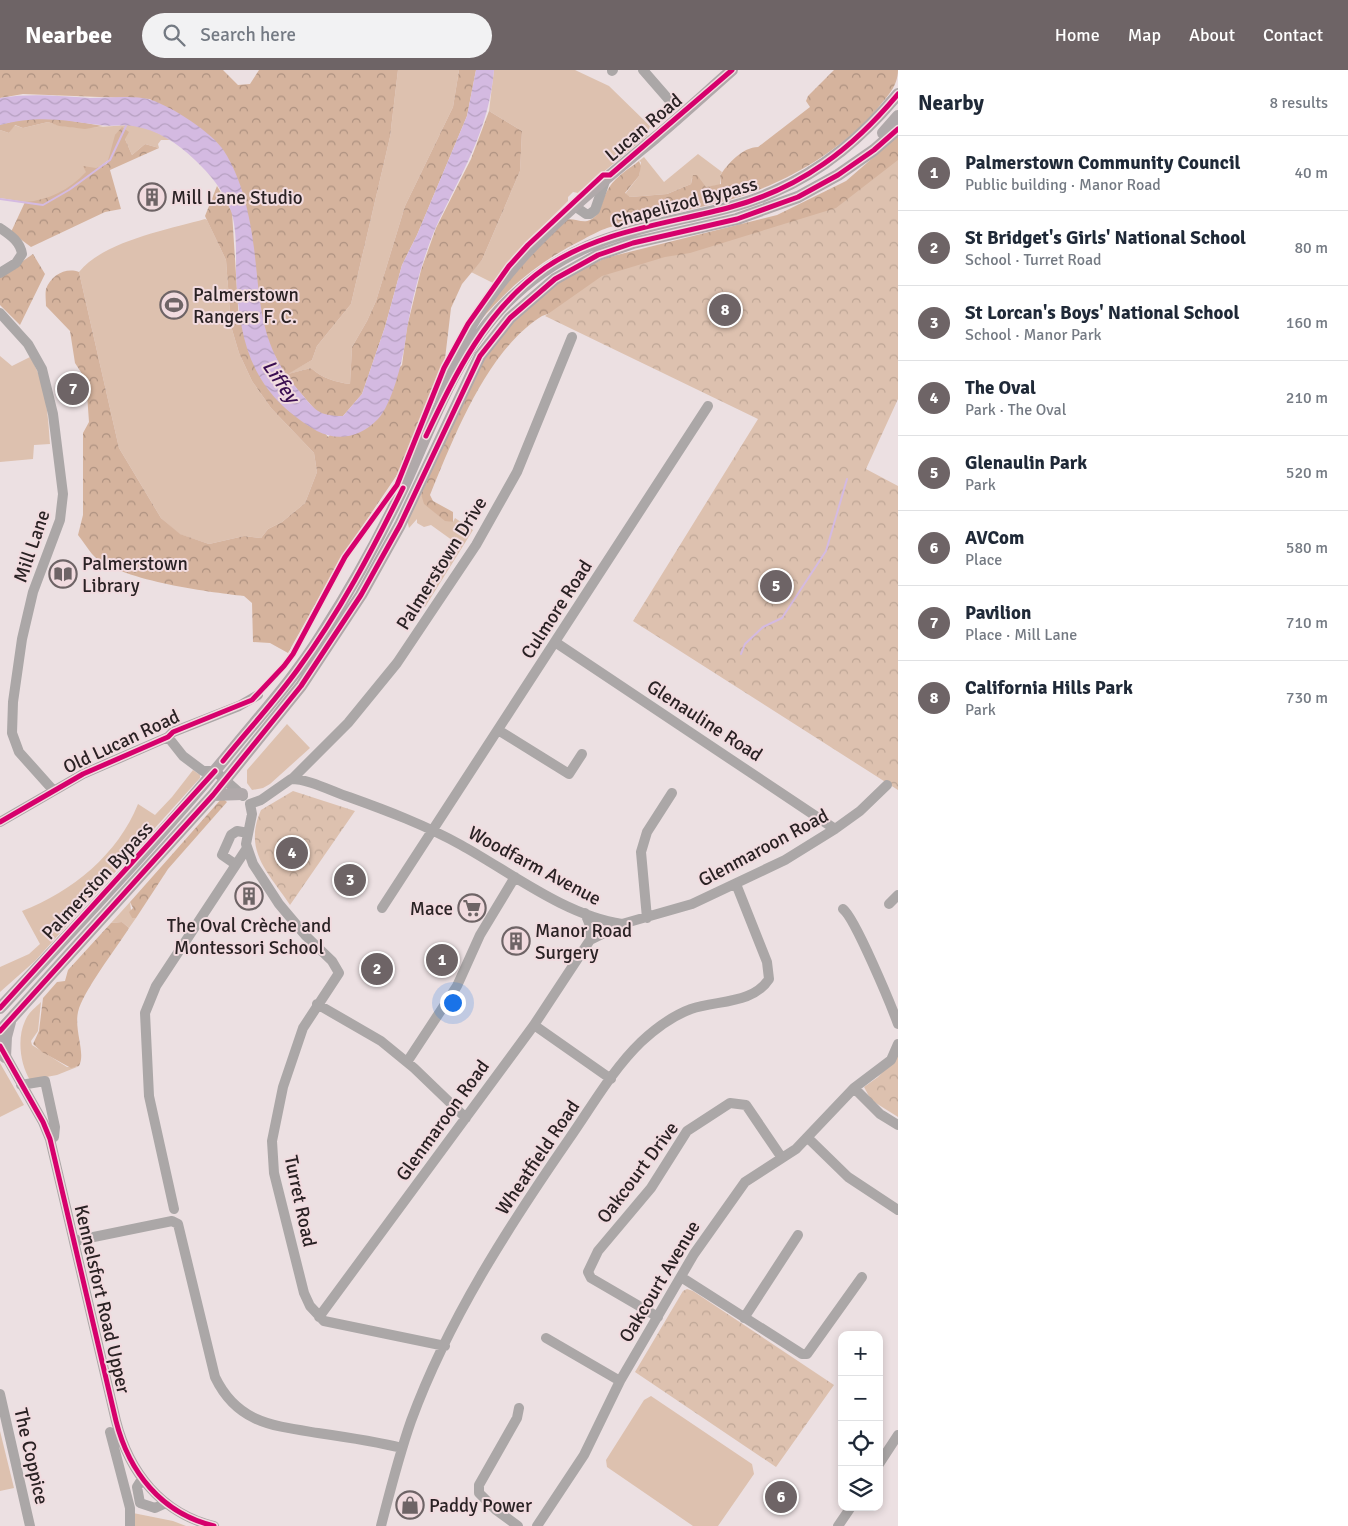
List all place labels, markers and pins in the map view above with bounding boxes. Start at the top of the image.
building icon: Mill Lane Studio [137,182,167,212]
place label: Mill Lane Studio [171,186,303,210]
place label: Palmerstown Rangers F. C. [193,283,299,329]
sports icon: Palmerstown Rangers F. C. [159,290,189,320]
pin: 8 [709,291,741,329]
pin: 7 [57,370,89,408]
place label: Palmerstown Library [82,552,188,598]
library icon: Palmerstown Library [48,559,78,589]
pin: 5 [760,567,792,605]
pin: 4 [276,834,308,872]
pin: 3 [334,861,366,899]
building icon: The Oval Crèche and Montessori School [234,881,264,911]
supermarket icon: Mace [457,893,487,923]
place label: Mace [410,897,453,921]
place label: The Oval Crèche and Montessori School [167,914,331,960]
place label: Manor Road Surgery [535,919,632,965]
building icon: Manor Road Surgery [501,926,531,956]
pin: 1 [426,941,458,979]
pin: 2 [361,950,393,988]
pin: 6 [765,1478,797,1516]
shop icon: Paddy Power [395,1490,425,1520]
place label: Paddy Power [429,1494,532,1518]

